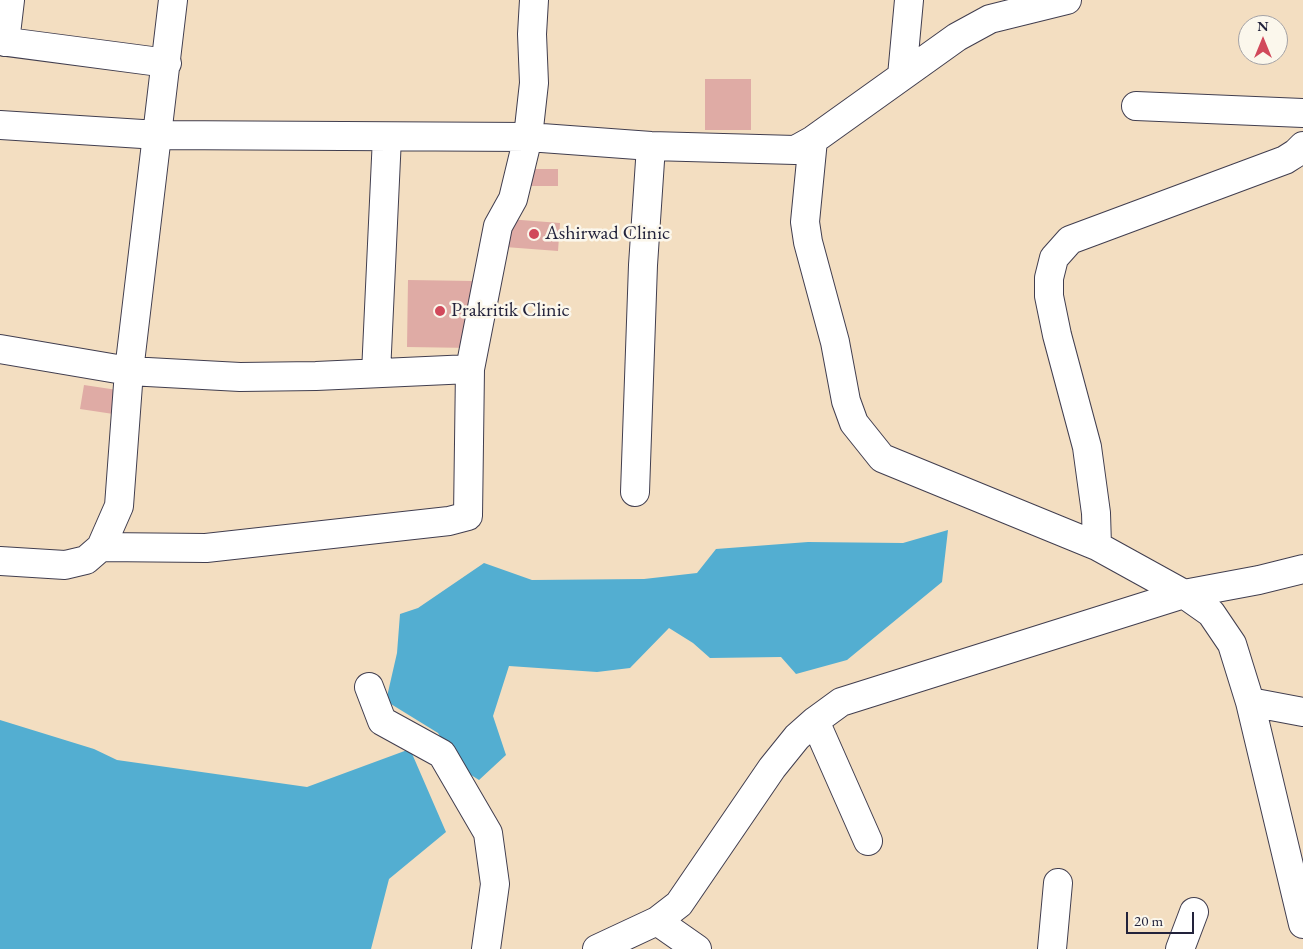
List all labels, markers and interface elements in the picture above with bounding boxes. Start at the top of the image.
north arrow [1238,15,1288,65]
text: N [1257,17,1269,35]
place label: Ashirwad Clinic [545,222,670,246]
marker: Ashirwad Clinic [527,227,541,241]
place label: Prakritik Clinic [451,299,570,323]
marker: Prakritik Clinic [433,304,447,318]
scale bar [1128,902,1196,934]
text: 20 m [1134,911,1163,930]

